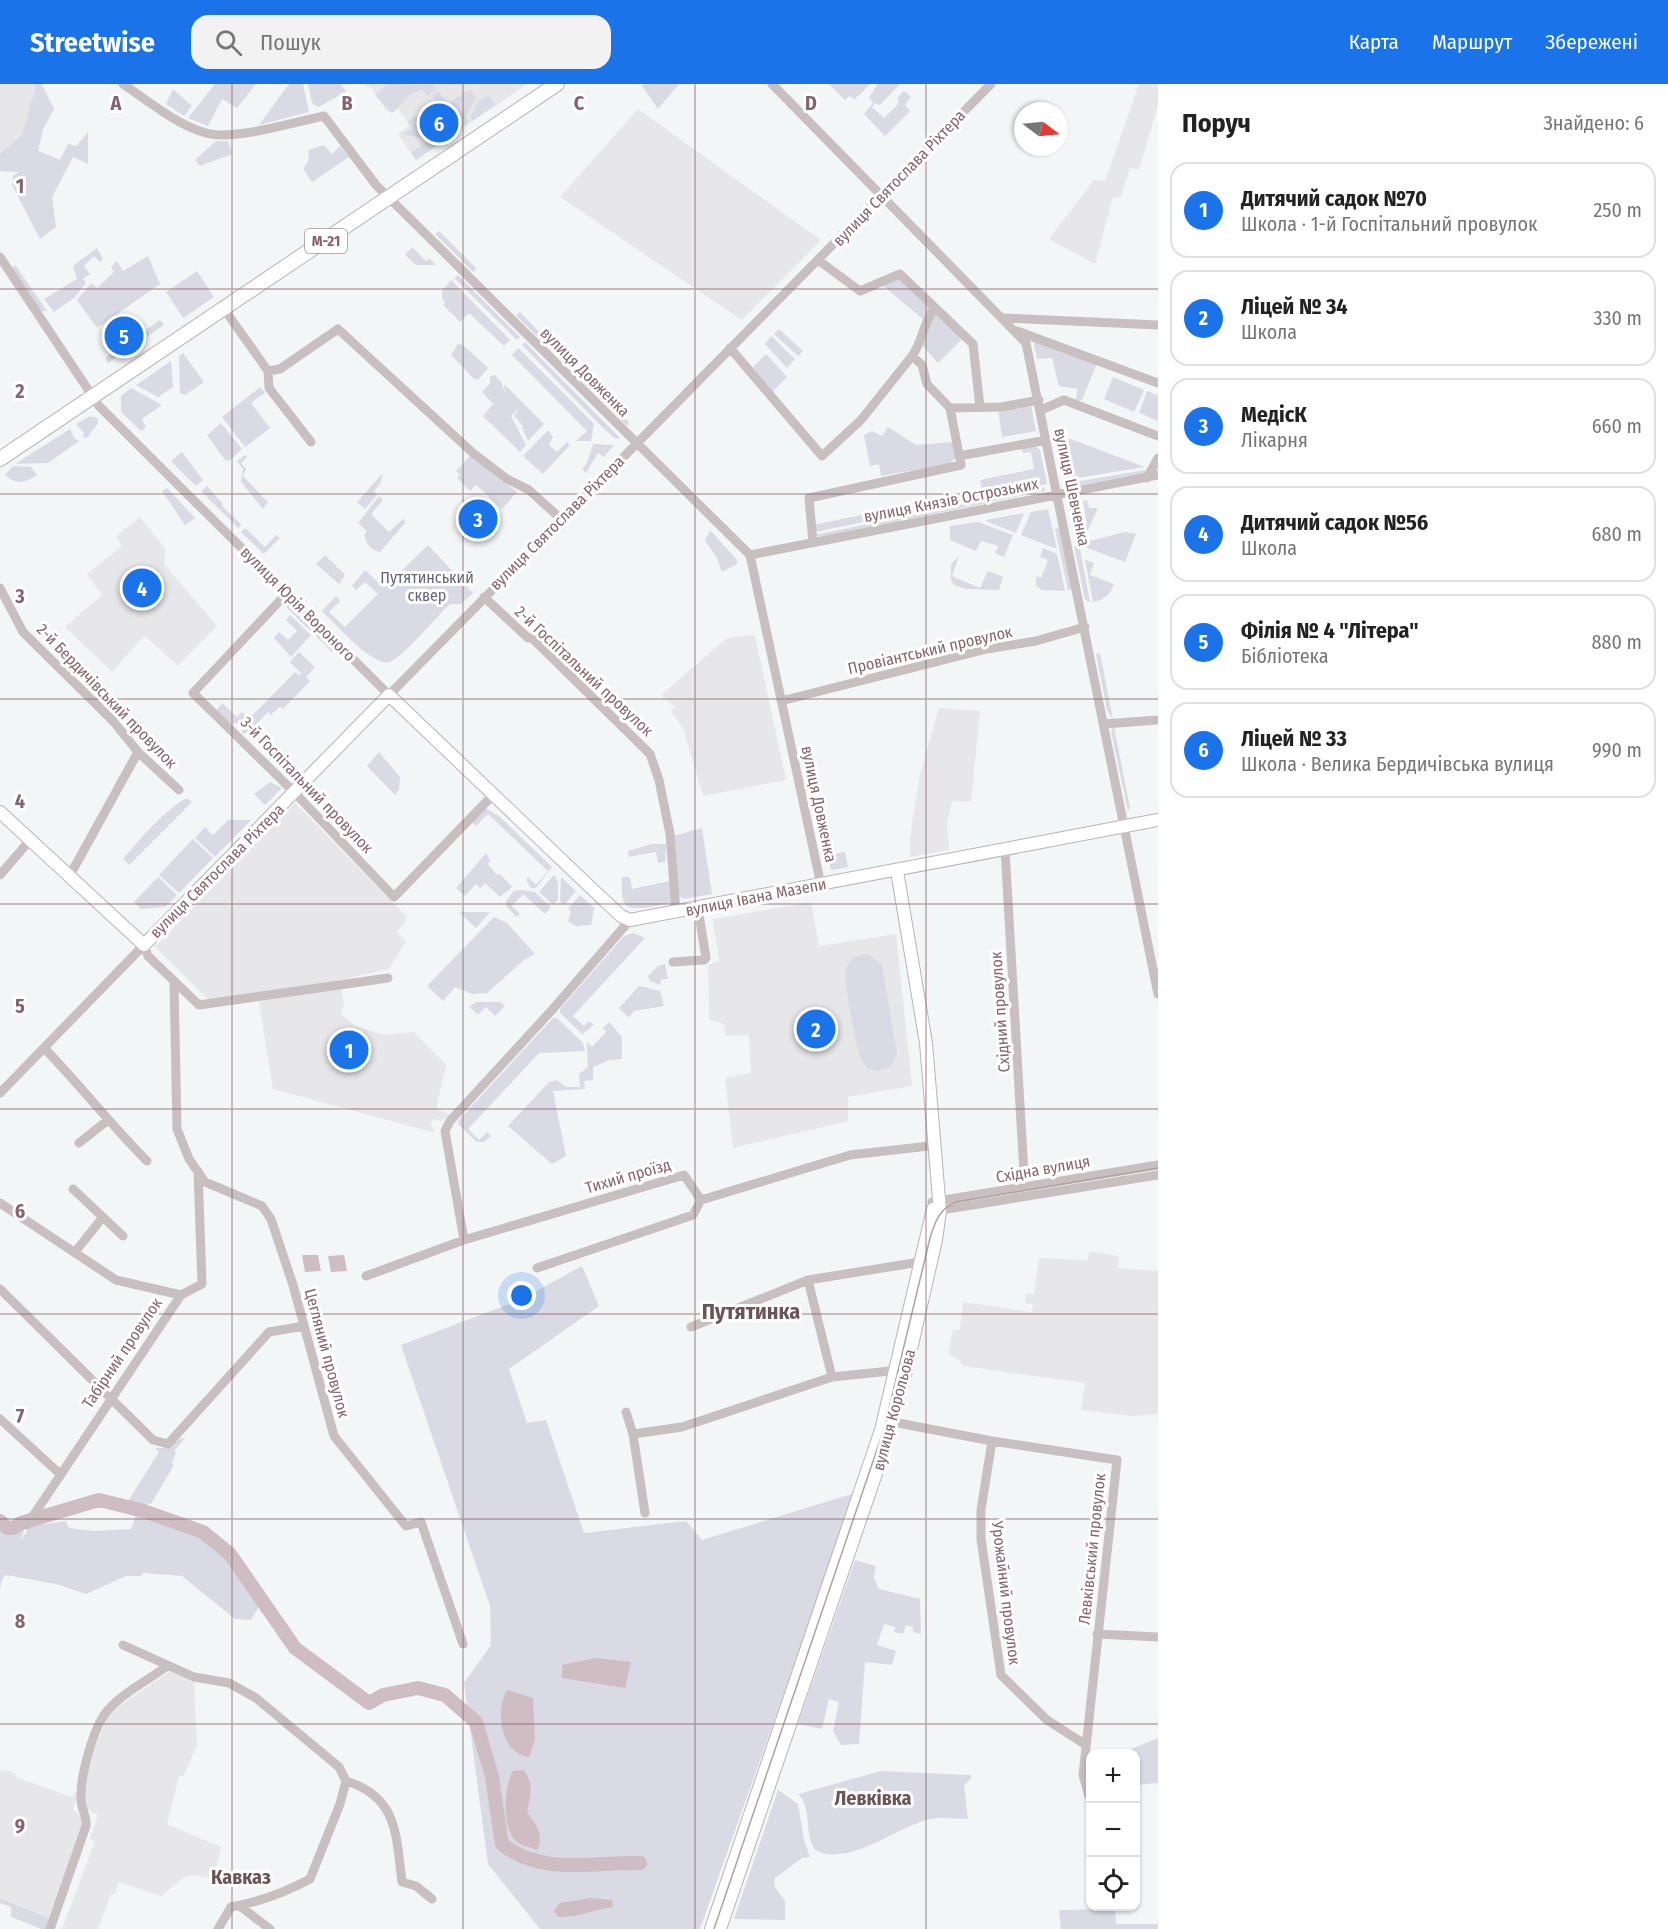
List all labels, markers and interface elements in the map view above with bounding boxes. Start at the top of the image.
search box [191,15,611,69]
text: Streetwise [30,26,155,59]
icon: search [212,26,245,59]
text: Пошук [260,29,321,56]
text: Карта [1349,29,1399,55]
text: Маршрут [1432,29,1512,55]
text: Збережені [1545,29,1638,55]
text: A [110,91,123,115]
text: B [341,91,353,115]
text: C [574,91,585,115]
text: D [805,91,817,115]
pin: 6 [420,100,458,146]
north arrow [1014,102,1068,156]
street label: вулиця Святослава Ріхтера [829,106,969,250]
text: Поруч [1182,108,1251,139]
text: Знайдено: 6 [1543,111,1644,135]
text: 1 [16,174,24,198]
text: Дитячий садок №70 [1241,185,1427,212]
text: 1 [1199,198,1208,222]
text: 250 m [1594,198,1642,222]
text: Школа · 1-й Госпітальний провулок [1241,212,1537,236]
road number: М-21 [305,229,347,253]
text: Ліцей № 34 [1241,293,1348,320]
text: 2 [1199,306,1208,330]
text: 330 m [1593,306,1642,330]
pin: 5 [104,314,144,358]
text: Школа [1241,320,1297,344]
street label: вулиця Довженка [536,323,634,421]
text: 2 [14,379,25,403]
text: МедісК [1241,401,1307,428]
text: 3 [1199,414,1208,438]
text: 660 m [1592,414,1642,438]
street label: вулиця Шевченка [1050,426,1094,548]
text: Лікарня [1241,428,1308,452]
street label: вулиця Святослава Ріхтера [486,452,628,594]
street label: вулиця Князів Острозьких [862,474,1040,526]
pin: 3 [458,496,498,542]
text: Дитячий садок №56 [1241,509,1428,536]
text: 4 [1198,522,1209,546]
text: 680 m [1592,522,1642,546]
text: Школа [1241,536,1297,560]
street label: вулиця Юрія Вороного [237,543,359,665]
pin: 4 [122,566,162,610]
park label: Путятинський сквер [380,568,474,605]
text: 3 [14,584,25,608]
street label: 2-й Госпітальний провулок [511,602,657,740]
text: Філія № 4 "Літера" [1241,617,1419,644]
street label: 2-й Бердичівський провулок [33,620,181,773]
street label: Провіантський провулок [846,622,1015,678]
text: 5 [1199,630,1208,654]
text: 880 m [1592,630,1642,654]
text: Бібліотека [1241,644,1328,668]
street label: 3-й Госпітальний провулок [237,713,377,857]
text: Ліцей № 33 [1241,725,1347,752]
text: 6 [1198,738,1209,762]
text: 990 m [1592,738,1642,762]
street label: вулиця Довженка [797,744,841,864]
text: Школа · Велика Бердичівська вулиця [1241,752,1554,776]
text: 4 [15,789,25,813]
street label: вулиця Святослава Ріхтера [146,800,288,942]
street label: вулиця Івана Мазепи [684,874,828,920]
street label: Східний провулок [986,951,1014,1073]
text: 5 [15,994,25,1018]
pin: 2 [796,1006,836,1052]
pin: 1 [330,1028,368,1072]
street label: Східна вулиця [994,1151,1092,1187]
street label: Тихий проїзд [583,1155,673,1197]
text: 6 [15,1199,25,1223]
your location [507,1281,536,1310]
street label: Цегляний провулок [301,1286,354,1420]
street label: Табірний провулок [78,1294,166,1412]
district label: Путятинка [702,1298,800,1325]
street label: вулиця Корольова [869,1347,919,1473]
text: 7 [16,1404,25,1428]
street label: Левківський провулок [1075,1472,1109,1626]
street label: Урожайний провулок [988,1519,1024,1667]
text: 8 [15,1609,26,1633]
map controls [1086,1749,1140,1911]
button: + [1086,1749,1140,1803]
district label: Левківка [834,1786,912,1810]
button: − [1086,1803,1140,1857]
text: 9 [15,1814,25,1838]
button: locate [1086,1857,1140,1911]
district label: Кавказ [211,1865,271,1889]

